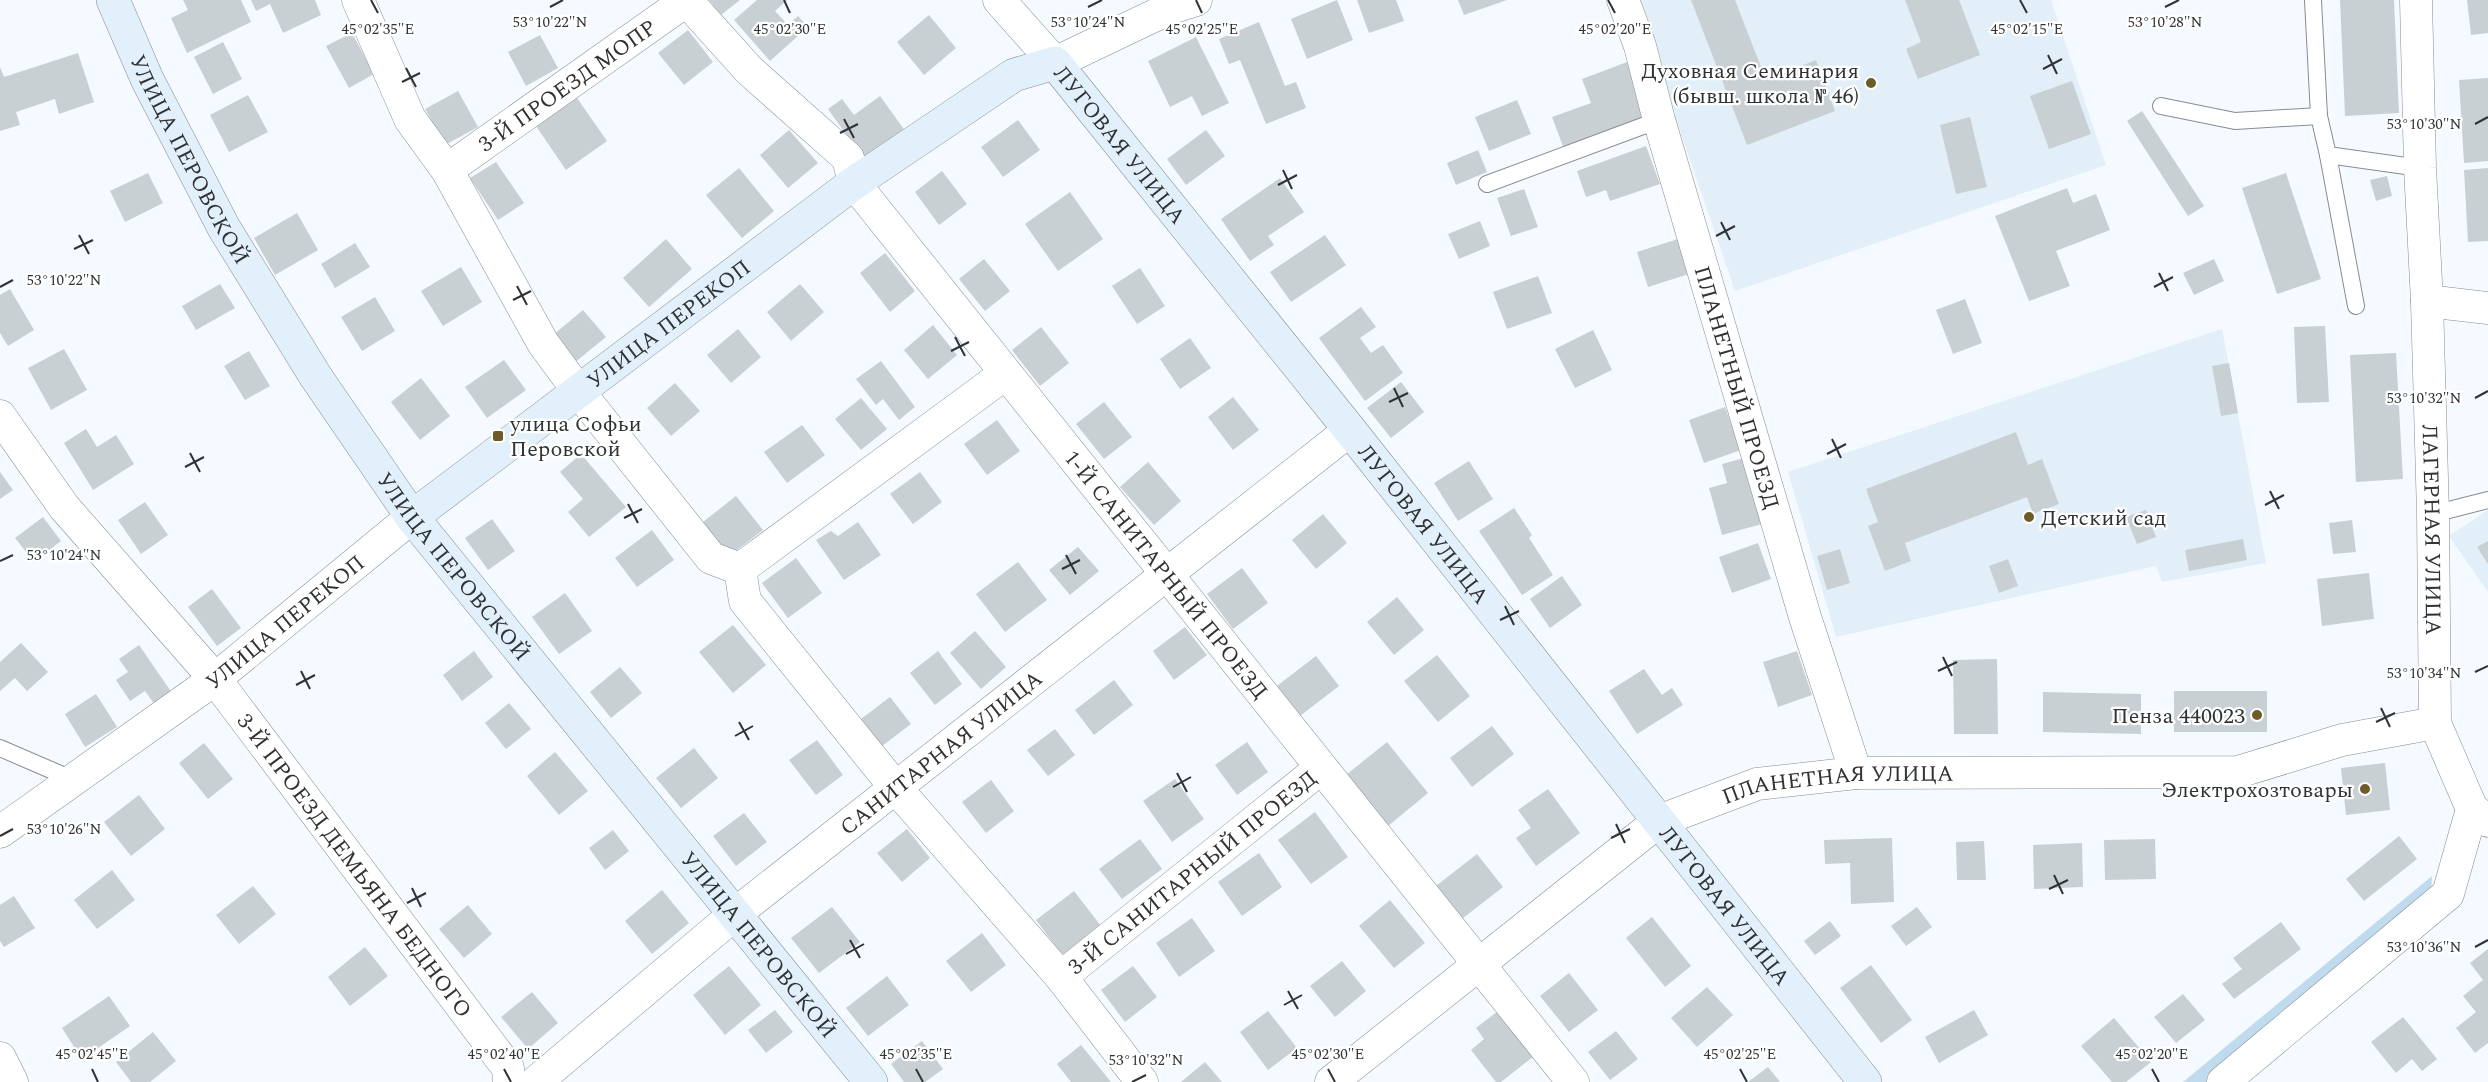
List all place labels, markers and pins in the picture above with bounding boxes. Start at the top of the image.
place label: Духовная Семинария (бывш. школа № 46) [1641,55,1859,113]
marker: Духовная Семинария (бывш. школа № 46) [1864,76,1878,90]
place label: улица Софьи Перовской [509,408,642,466]
marker: улица Софьи Перовской [491,429,505,443]
place label: Детский сад [2041,502,2166,535]
marker: Детский сад [2022,510,2036,524]
place label: Пенза 440023 [2111,700,2245,733]
marker: Пенза 440023 [2250,708,2264,722]
place label: Электрохозтовары [2161,774,2353,807]
marker: Электрохозтовары [2358,782,2372,796]

